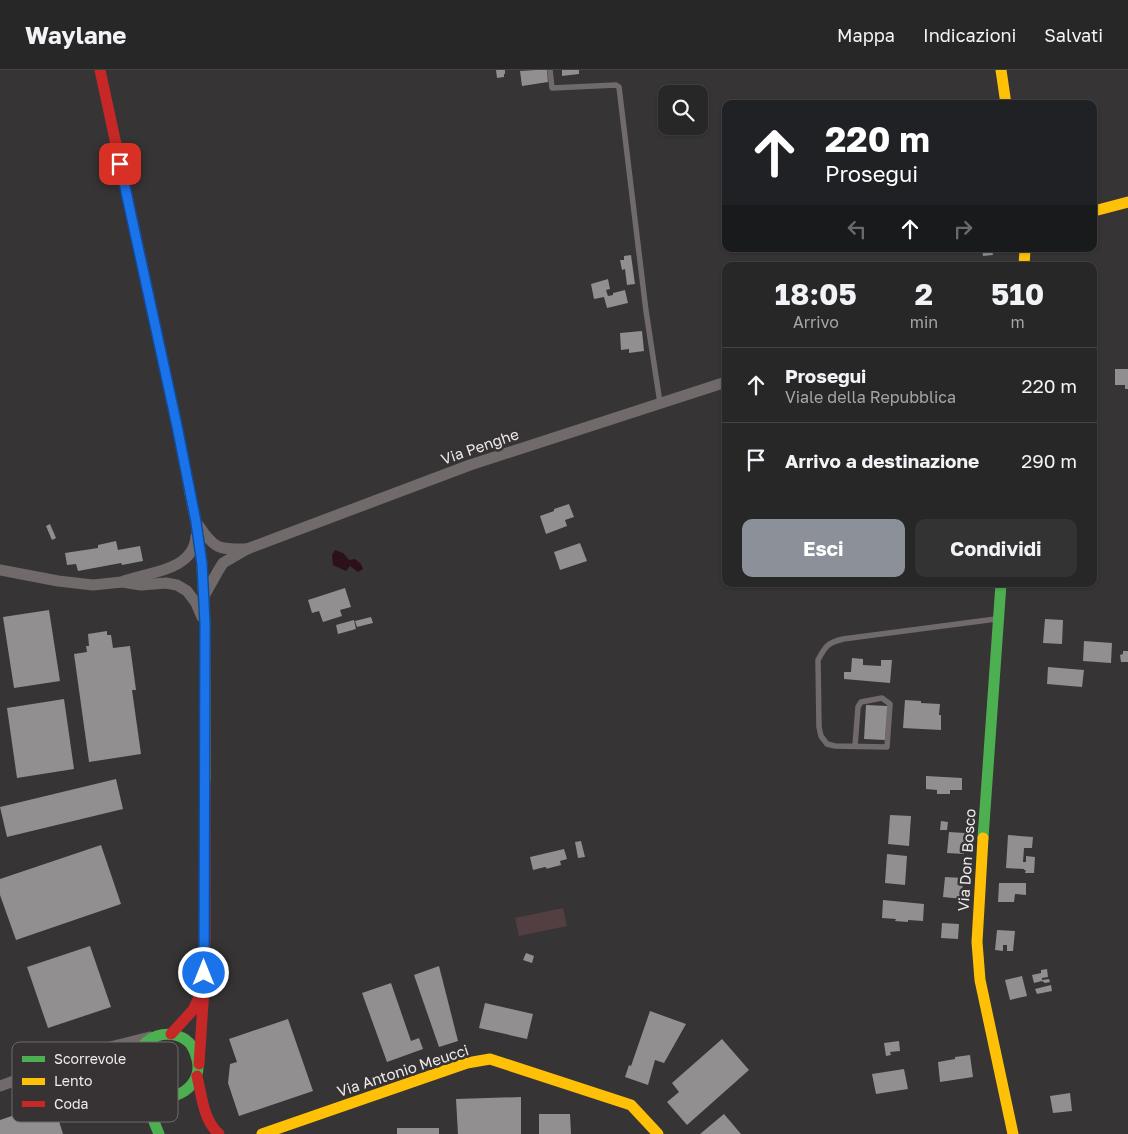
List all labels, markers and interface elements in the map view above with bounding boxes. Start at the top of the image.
text: Waylane [25,20,126,49]
text: Mappa [837,24,895,46]
text: Indicazioni [923,24,1016,46]
text: Salvati [1044,24,1103,46]
map controls [658,85,708,135]
button: search [658,85,708,135]
text: 220 m [825,118,930,160]
icon: ahead [742,120,807,185]
pin [99,143,141,185]
icon: arrive [106,150,134,178]
text: Prosegui [825,160,918,187]
icon: left [843,215,871,243]
icon: ahead [896,215,924,243]
icon: right [949,215,977,243]
text: 18:05 [775,276,857,312]
text: 2 [915,276,933,312]
text: 510 [991,276,1044,312]
text: Arrivo [793,312,839,332]
text: min [910,312,938,332]
text: m [1010,312,1025,332]
text: Prosegui [785,364,866,387]
icon: ahead [742,371,770,399]
text: 220 m [1022,374,1077,397]
text: Viale della Repubblica [785,387,956,407]
street label: Via Penghe [438,424,521,468]
icon: arrive [742,446,770,474]
text: Arrivo a destinazione [785,449,979,472]
text: 290 m [1021,449,1077,472]
button: Esci [742,519,905,577]
button: Condividi [915,519,1077,577]
street label: Via Don Bosco [953,808,979,912]
position arrow [177,946,229,998]
street label: Via Antonio Meucci [335,1040,471,1100]
legend [12,1042,178,1122]
text: Scorrevole [54,1050,126,1067]
text: Lento [54,1072,92,1089]
text: Coda [54,1095,88,1112]

